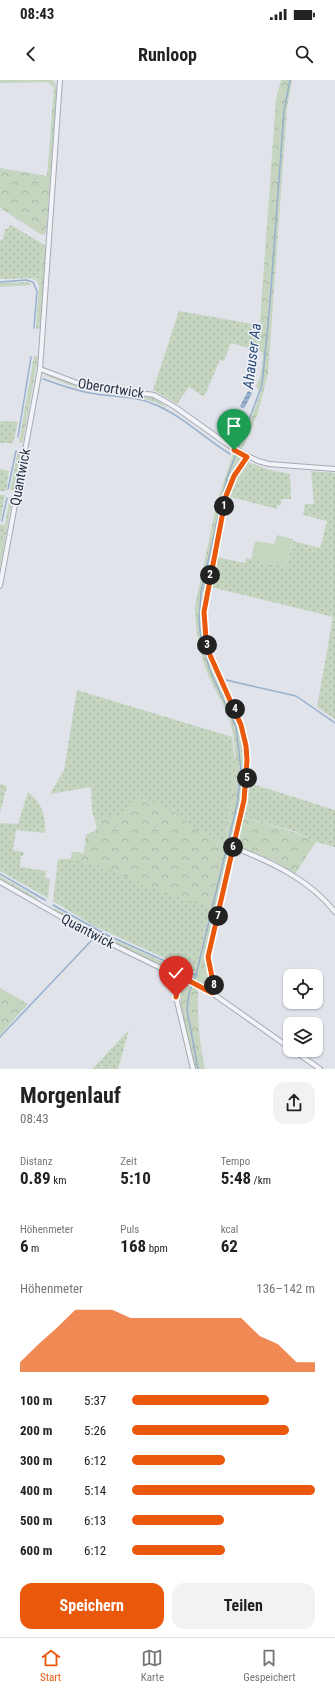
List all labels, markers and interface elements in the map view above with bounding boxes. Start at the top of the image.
text: 08:43 [20,5,54,23]
icon: back [20,43,42,65]
icon: search [293,43,315,65]
text: Runloop [138,44,197,65]
water label: Ahauser Aa [239,322,265,391]
street label: Oberortwick [77,375,146,401]
pin [217,409,251,450]
icon: arrive [223,415,245,437]
street label: Quantwick [7,446,34,507]
pin: 1 [214,496,234,516]
text: 1 [221,499,227,512]
pin: 2 [200,565,220,585]
text: 2 [207,568,213,581]
pin: 3 [197,635,217,655]
text: 3 [204,638,210,651]
pin: 4 [225,699,245,719]
text: 4 [232,702,238,715]
pin: 5 [237,768,257,788]
text: 5 [244,771,250,784]
pin: 6 [223,837,243,857]
text: 6 [230,840,236,853]
pin: 7 [208,906,228,926]
text: 7 [215,909,221,922]
street label: Quantwick [59,910,118,952]
pin [159,956,193,997]
icon: check [165,962,187,984]
map controls [283,969,323,1057]
button: locate [283,969,323,1009]
pin: 8 [204,975,224,995]
text: 8 [211,978,217,991]
button: layers [283,1017,323,1057]
button: share [273,1082,315,1124]
text: Morgenlauf [20,1083,121,1108]
text: 08:43 [20,1111,49,1126]
text: Distanz [20,1155,53,1168]
text: Zeit [120,1155,137,1168]
text: Tempo [221,1155,250,1168]
text: 0.89 [20,1168,51,1188]
text: 5:10 [120,1168,151,1188]
text: 5:48 [221,1168,251,1188]
text: km [51,1174,66,1187]
text: /km [251,1174,271,1187]
text: Höhenmeter [20,1223,73,1236]
text: Puls [120,1223,139,1236]
text: kcal [221,1223,238,1236]
text: 6 [20,1236,29,1256]
text: 168 [120,1236,146,1256]
text: 62 [221,1236,238,1256]
text: m [29,1242,39,1255]
text: bpm [146,1242,168,1255]
text: Höhenmeter [20,1281,83,1296]
text: 136–142 m [256,1281,315,1296]
text: 100 m [20,1393,52,1408]
text: 5:37 [84,1393,106,1408]
text: 200 m [20,1423,52,1438]
text: 5:26 [84,1423,106,1438]
text: 300 m [20,1453,52,1468]
text: 6:12 [84,1453,106,1468]
text: 400 m [20,1483,52,1498]
text: 5:14 [84,1483,106,1498]
text: 500 m [20,1513,52,1528]
text: 6:13 [84,1513,106,1528]
text: 600 m [20,1543,52,1558]
text: 6:12 [84,1543,106,1558]
button: Speichern [20,1583,164,1629]
button: Teilen [172,1583,315,1629]
tab: Start [40,1647,62,1684]
tab: Karte [141,1647,164,1684]
tab: Gespeichert [243,1647,295,1684]

